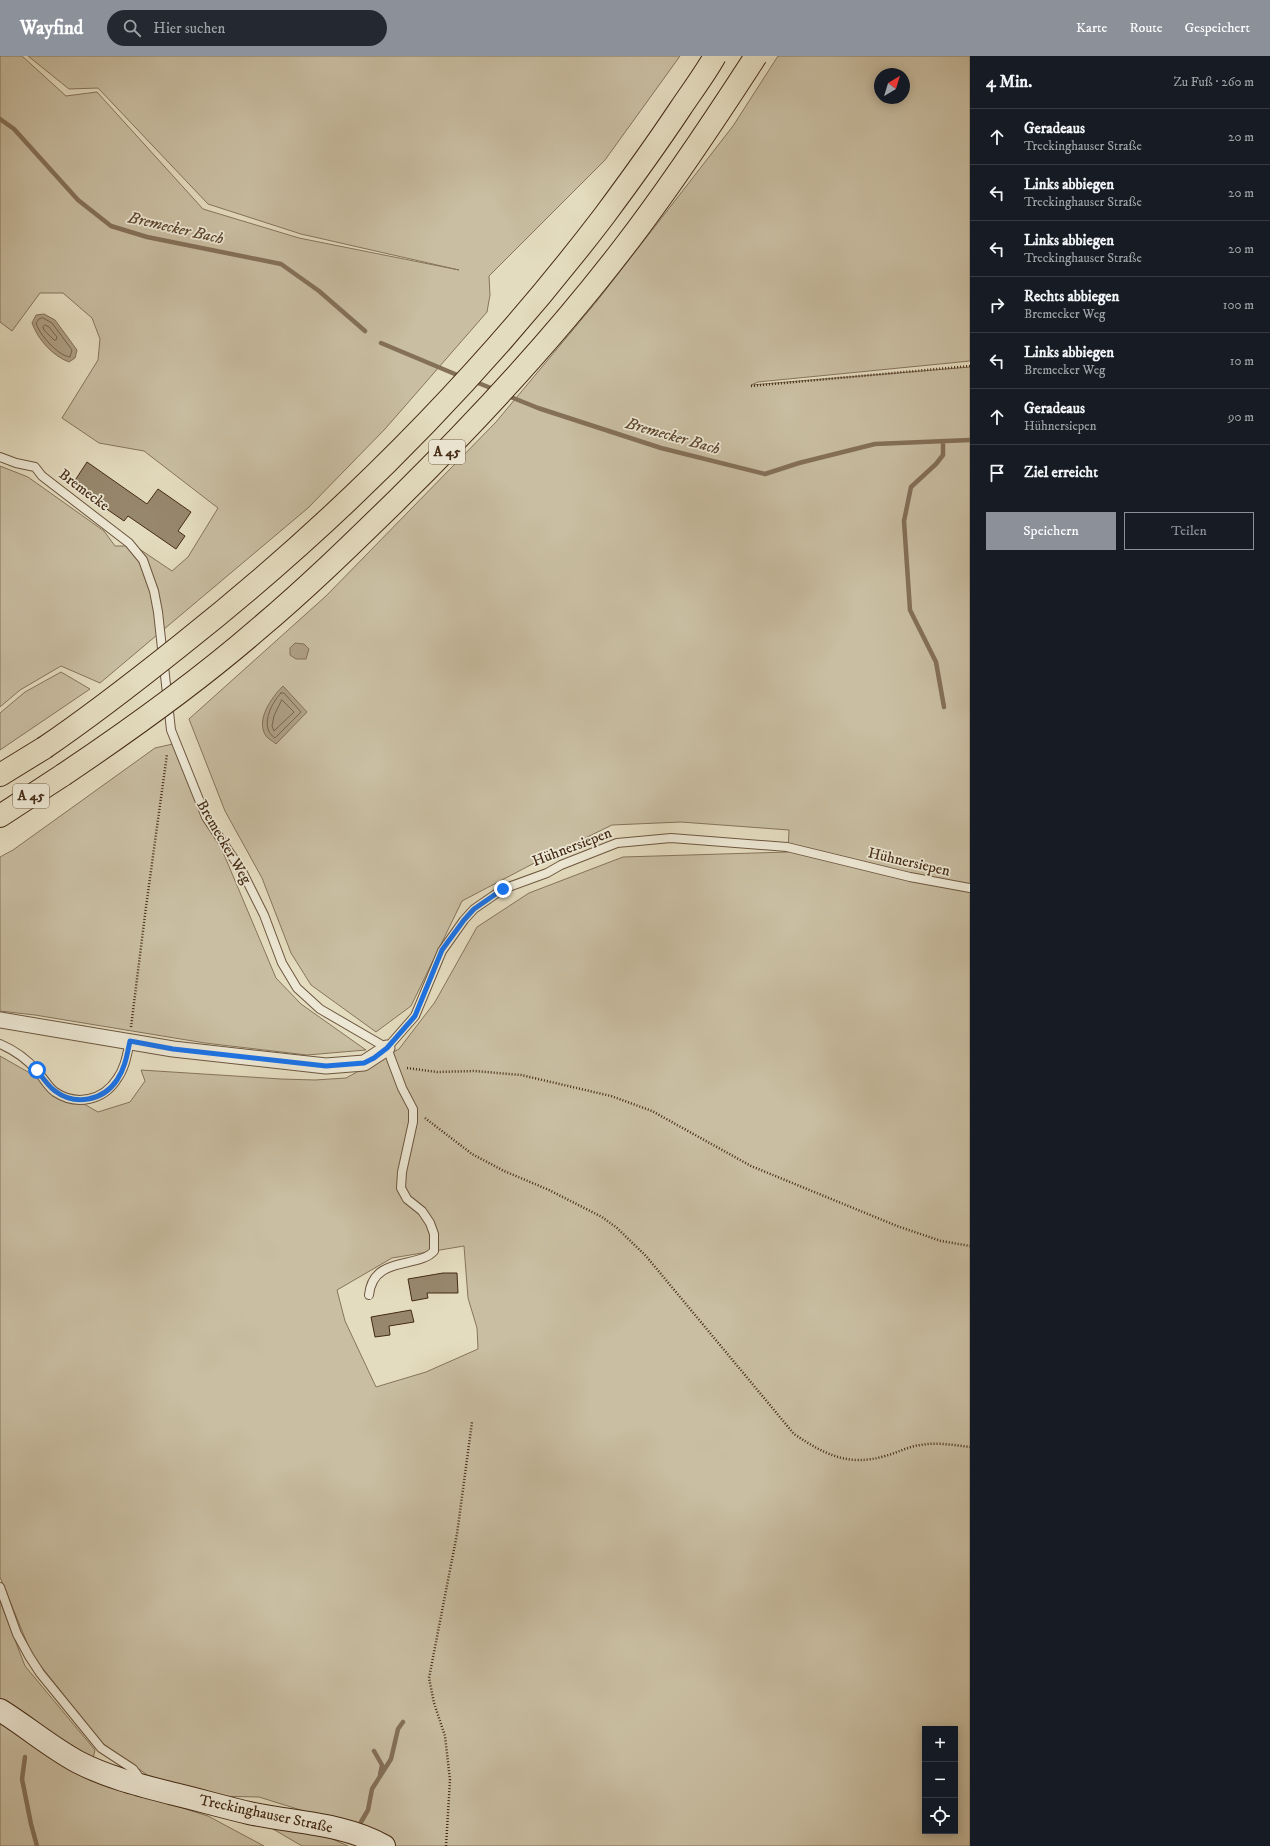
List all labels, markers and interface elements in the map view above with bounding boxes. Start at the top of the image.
search box [107,10,387,46]
text: Wayfind [20,17,83,40]
icon: search [121,17,143,39]
text: Hier suchen [153,19,225,38]
text: Karte [1076,19,1107,37]
text: Route [1129,19,1162,37]
text: Gespeichert [1184,19,1250,37]
north arrow [874,68,910,104]
text: 4 Min. [986,71,1032,93]
text: Zu Fuß · 260 m [1173,74,1254,90]
text: Geradeaus [1024,119,1085,138]
icon: ahead [986,126,1008,148]
text: 20 m [1228,129,1254,145]
text: Treckinghauser Straße [1024,138,1142,154]
text: Links abbiegen [1024,175,1114,194]
icon: left [986,182,1008,204]
text: 20 m [1228,185,1254,201]
text: Treckinghauser Straße [1024,194,1142,210]
water label: Bremecker Bach [125,207,226,249]
text: Links abbiegen [1024,231,1114,250]
icon: left [986,238,1008,260]
text: 20 m [1228,241,1254,257]
text: Treckinghauser Straße [1024,250,1142,266]
text: Rechts abbiegen [1024,287,1119,306]
icon: right [986,294,1008,316]
text: 100 m [1223,297,1254,313]
text: Bremecker Weg [1024,306,1105,322]
text: Links abbiegen [1024,343,1114,362]
icon: left [986,350,1008,372]
text: 10 m [1230,353,1254,369]
text: Bremecker Weg [1024,362,1105,378]
text: Geradeaus [1024,399,1085,418]
icon: ahead [986,406,1008,428]
text: 90 m [1228,409,1254,425]
water label: Bremecker Bach [623,413,722,459]
text: Hühnersiepen [1024,418,1097,434]
road number: A 45 [429,440,465,464]
icon: arrive [986,462,1008,484]
text: Ziel erreicht [1024,463,1098,482]
street label: Bremecke [55,465,113,515]
button: Speichern [986,512,1116,550]
button: Teilen [1124,512,1254,550]
road number: A 45 [13,784,49,808]
street label: Bremecker Weg [192,797,256,888]
street label: Hühnersiepen [530,823,615,871]
street label: Hühnersiepen [866,843,952,881]
route end [494,880,512,898]
route start [28,1061,46,1079]
map controls [922,1726,958,1834]
button: + [922,1726,958,1762]
button: − [922,1762,958,1798]
street label: Treckinghauser Straße [198,1791,334,1837]
button: locate [922,1798,958,1834]

